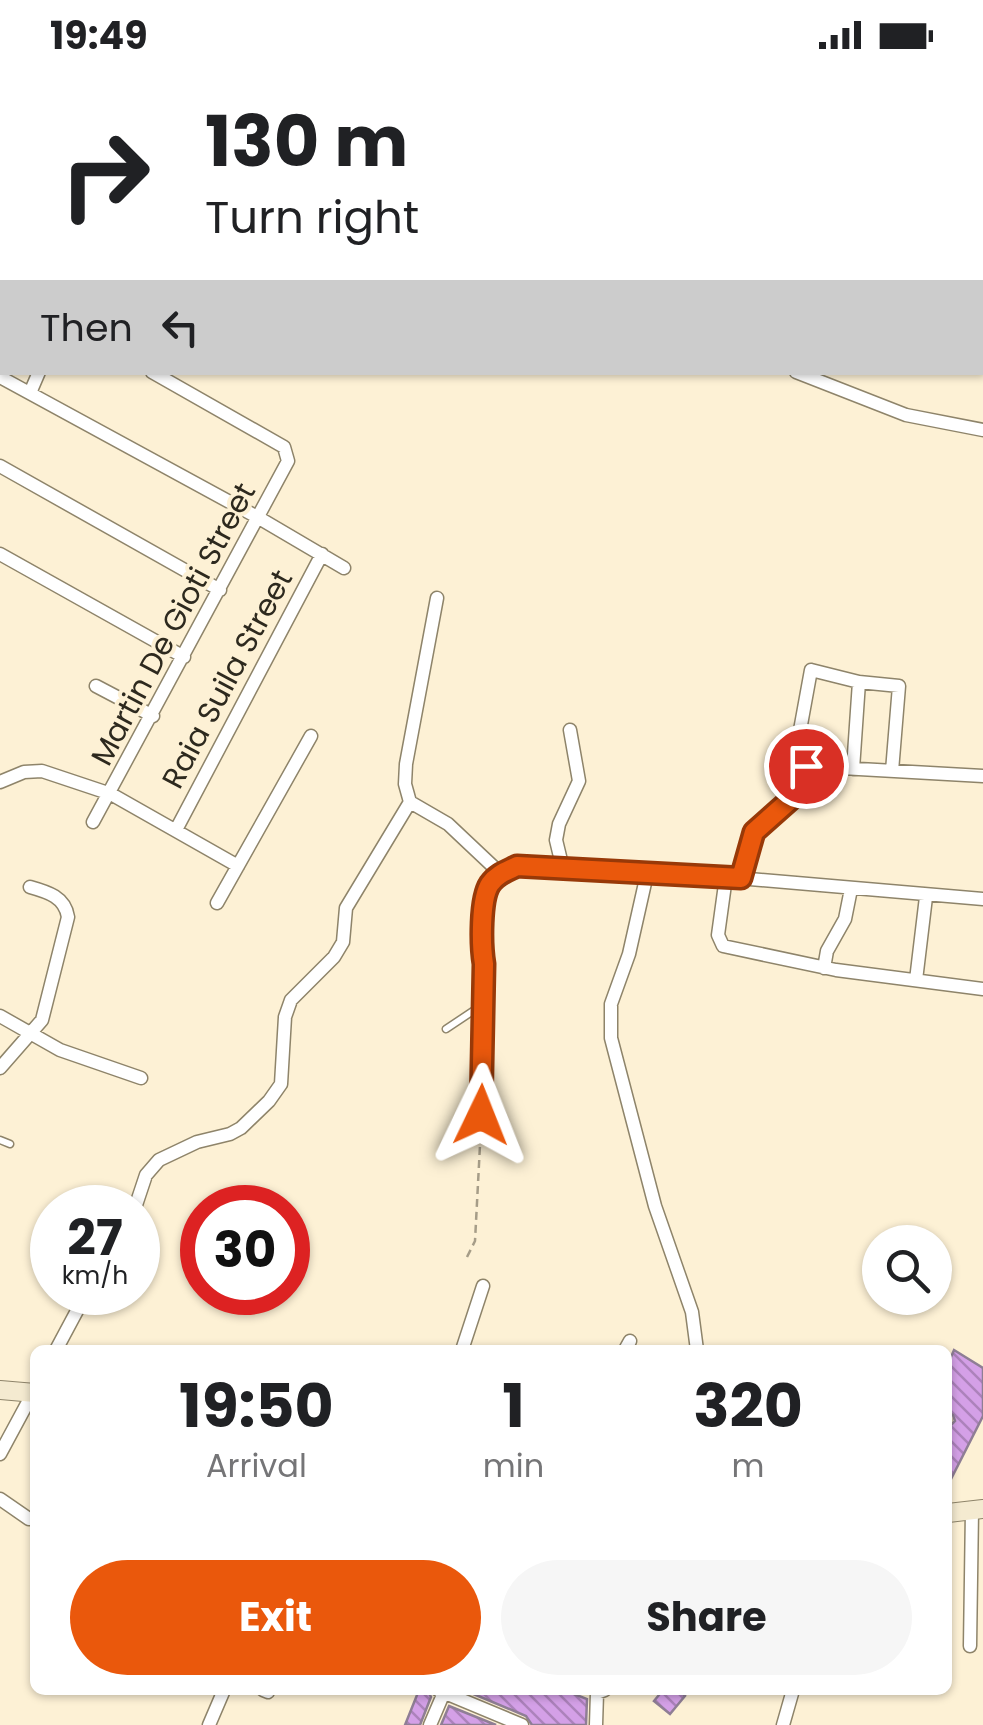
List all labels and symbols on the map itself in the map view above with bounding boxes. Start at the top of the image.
street label: Martin De Gioti Street [80,475,266,773]
street label: Raia Suila Street [151,562,303,796]
pin [764,724,849,809]
position arrow [429,1063,533,1167]
speed limit sign: 30 [180,1185,310,1315]

